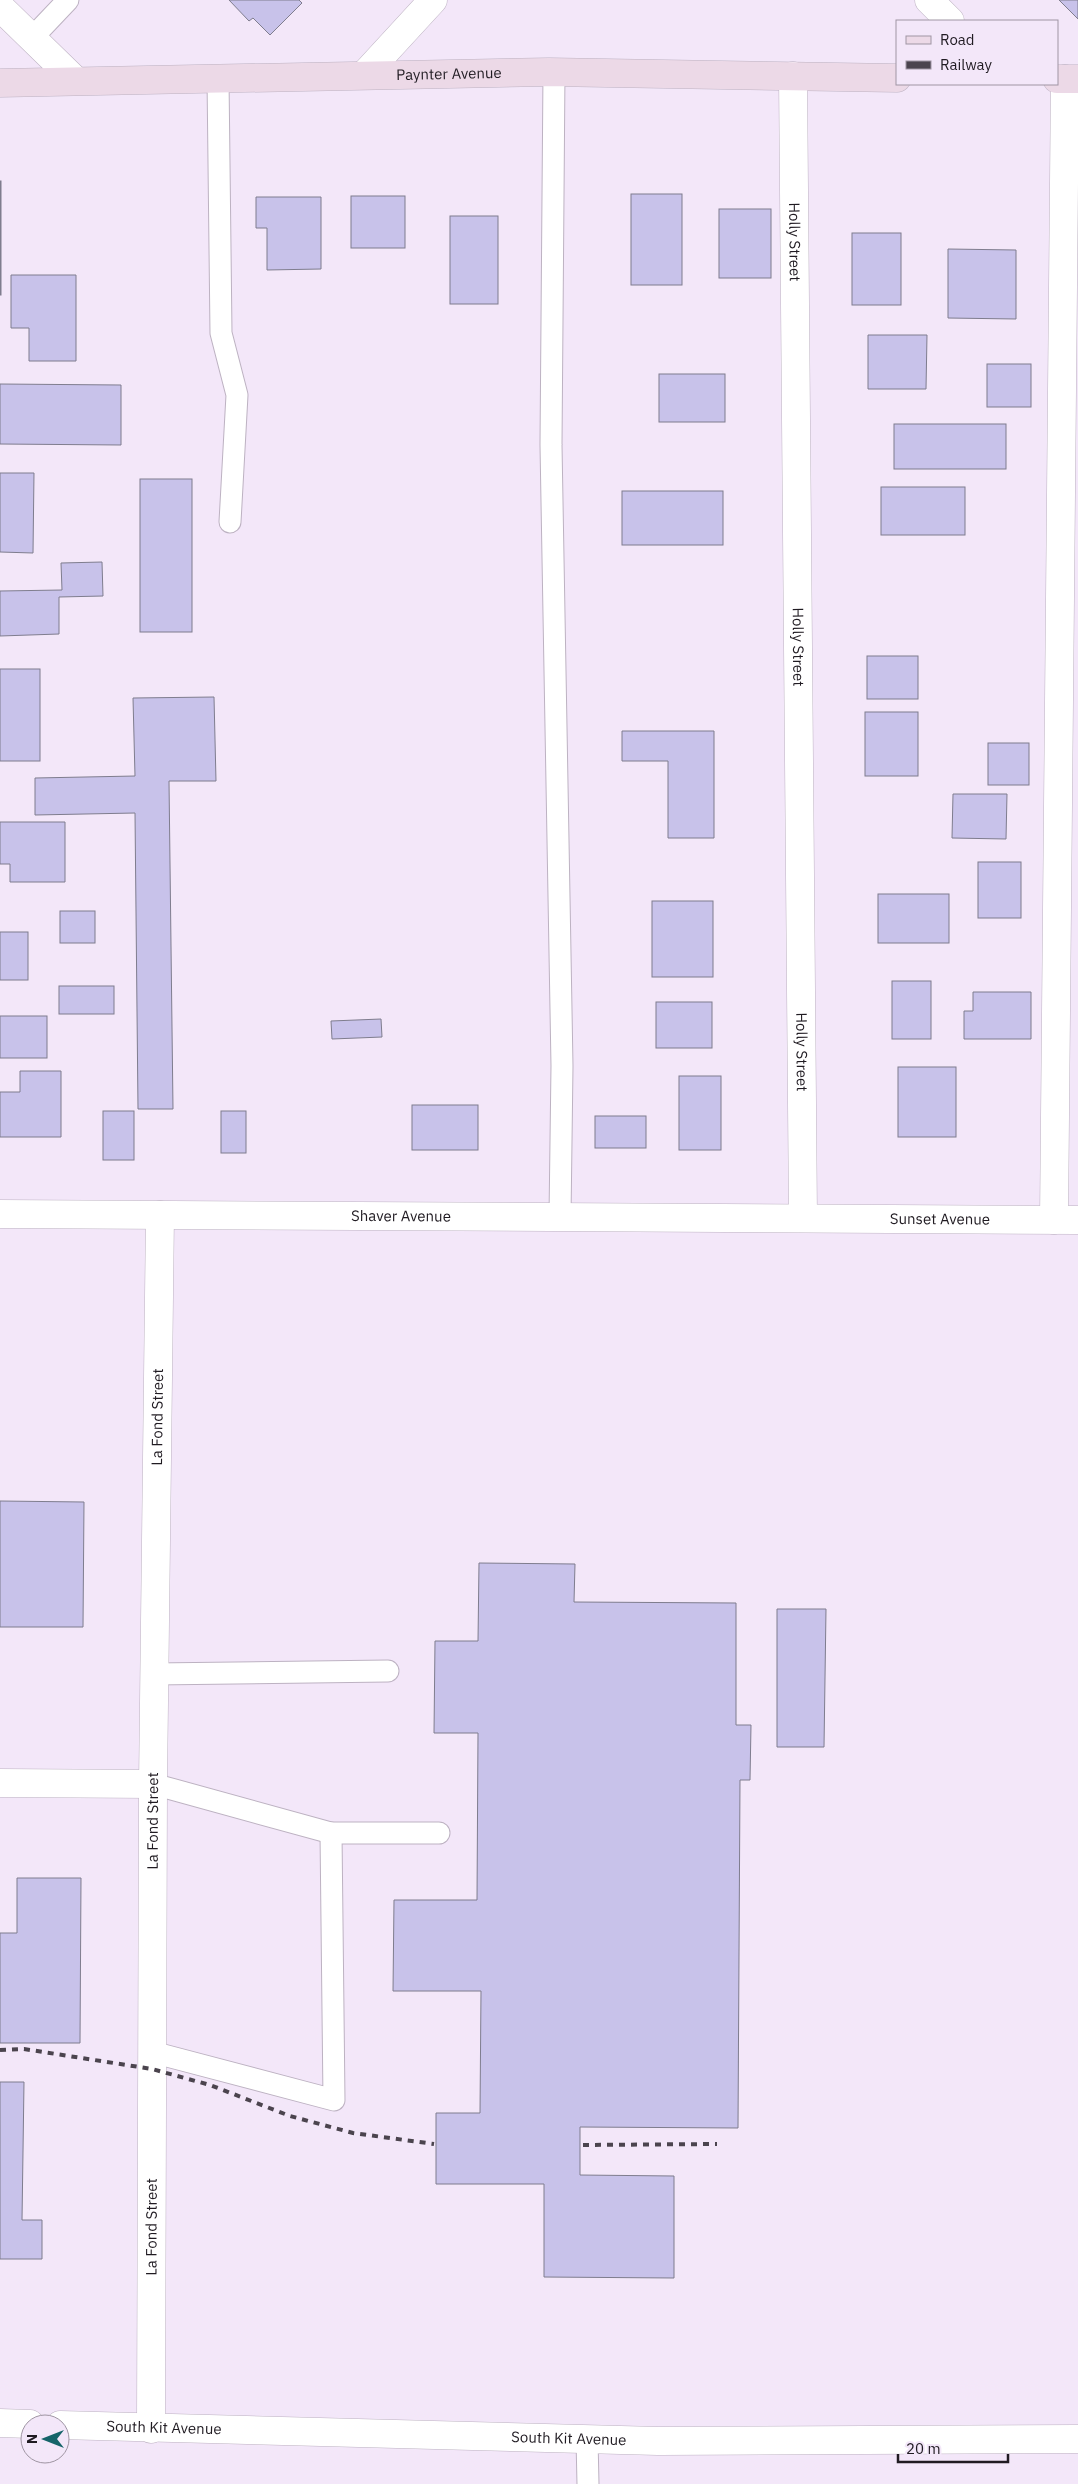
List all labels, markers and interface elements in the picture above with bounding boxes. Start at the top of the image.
legend [896,20,1058,85]
text: Road [940,30,975,49]
text: Railway [940,55,993,74]
street label: Paynter Avenue [396,63,502,84]
street label: Holly Street [785,202,805,282]
street label: Holly Street [789,607,808,687]
street label: Holly Street [792,1012,812,1092]
street label: Shaver Avenue [351,1206,451,1226]
street label: Sunset Avenue [890,1209,990,1229]
street label: La Fond Street [147,1368,167,1466]
street label: La Fond Street [143,1772,162,1870]
street label: La Fond Street [141,2178,161,2276]
north arrow [20,2414,70,2464]
street label: South Kit Avenue [106,2416,222,2438]
street label: South Kit Avenue [511,2427,627,2449]
scale bar [898,2432,1008,2464]
text: N [23,2434,41,2444]
text: 20 m [906,2439,941,2458]

